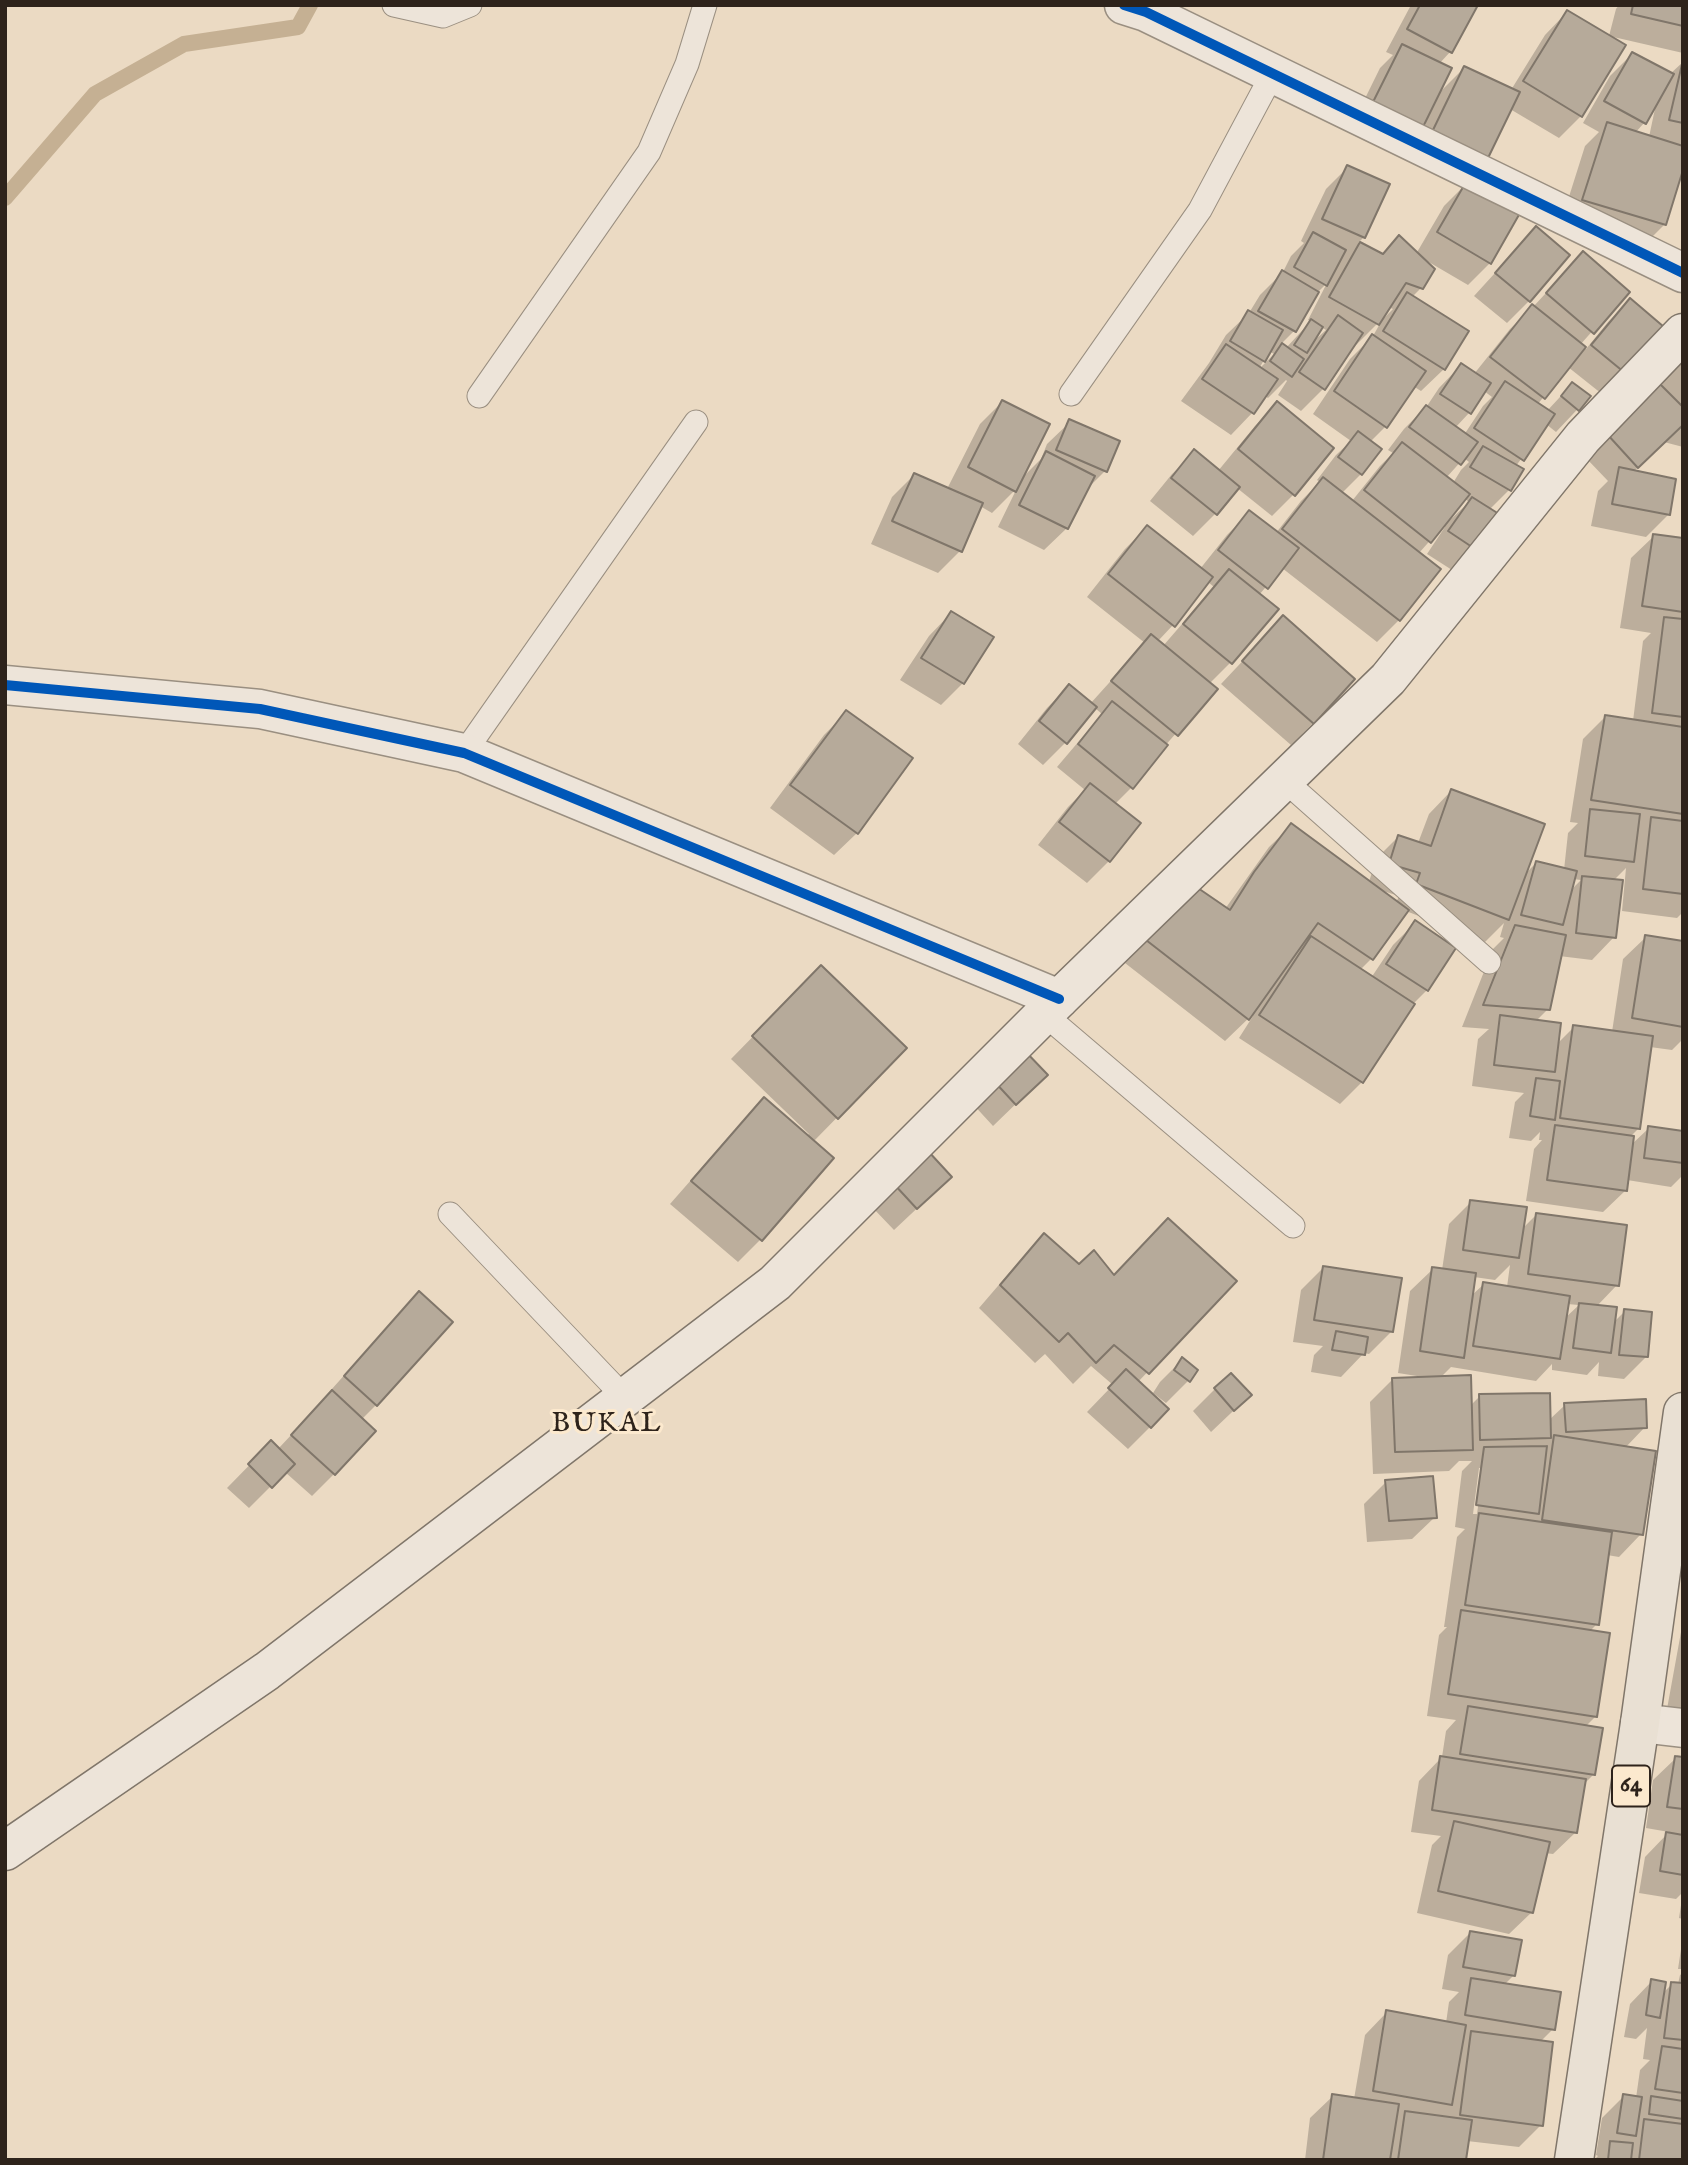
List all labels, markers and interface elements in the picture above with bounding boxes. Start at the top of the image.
district label: BUKAL [552,1408,662,1442]
road number: 64 [1612,1766,1650,1806]

